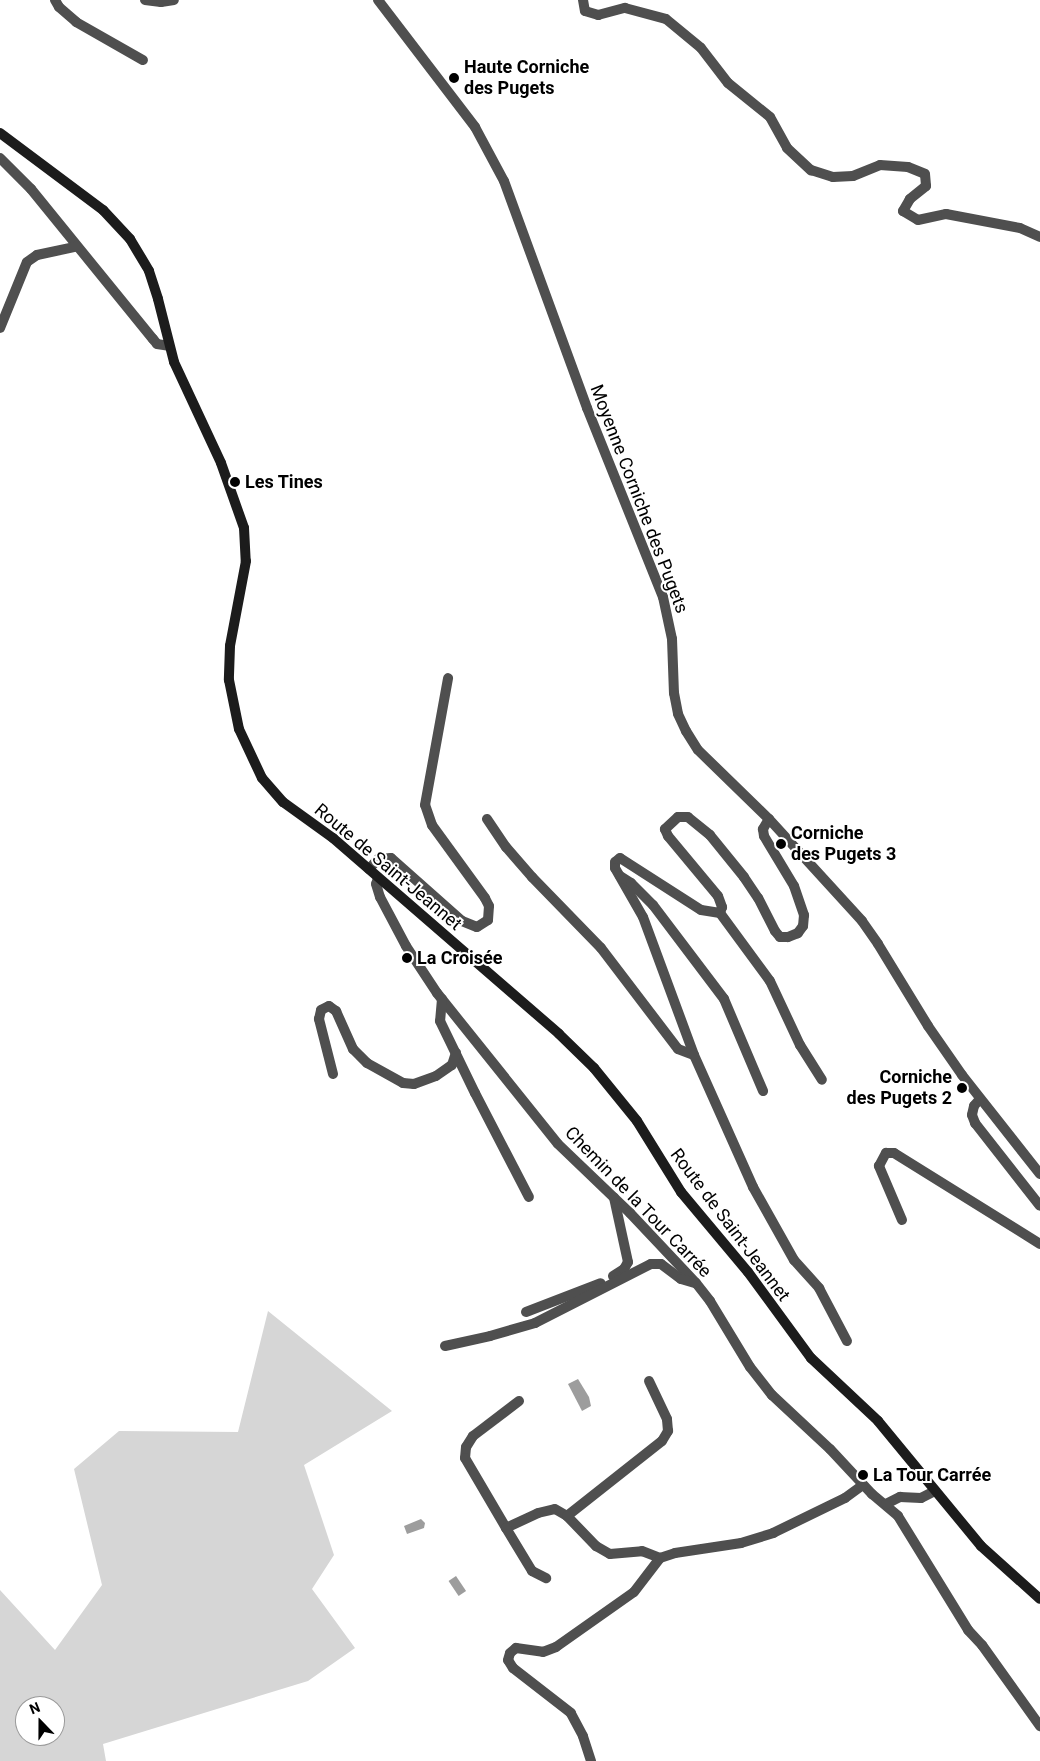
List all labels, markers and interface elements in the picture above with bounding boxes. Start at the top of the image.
place label: Haute Corniche des Pugets [464,57,589,100]
marker: Haute Corniche des Pugets [448,72,460,84]
street label: Moyenne Corniche des Pugets [585,382,693,616]
place label: Les Tines [245,471,323,493]
marker: Les Tines [229,476,241,488]
street label: Route de Saint-Jeannet [310,799,466,935]
place label: Corniche des Pugets 3 [791,823,896,866]
marker: Corniche des Pugets 3 [775,838,787,850]
place label: La Croisée [417,947,503,969]
marker: La Croisée [401,952,413,964]
place label: Corniche des Pugets 2 [847,1067,952,1110]
marker: Corniche des Pugets 2 [956,1082,968,1094]
street label: Chemin de la Tour Carrée [560,1122,716,1282]
street label: Route de Saint-Jeannet [666,1144,794,1306]
place label: La Tour Carrée [873,1464,992,1486]
marker: La Tour Carrée [857,1469,869,1481]
north arrow [15,1696,65,1746]
text: N [27,1699,42,1717]

